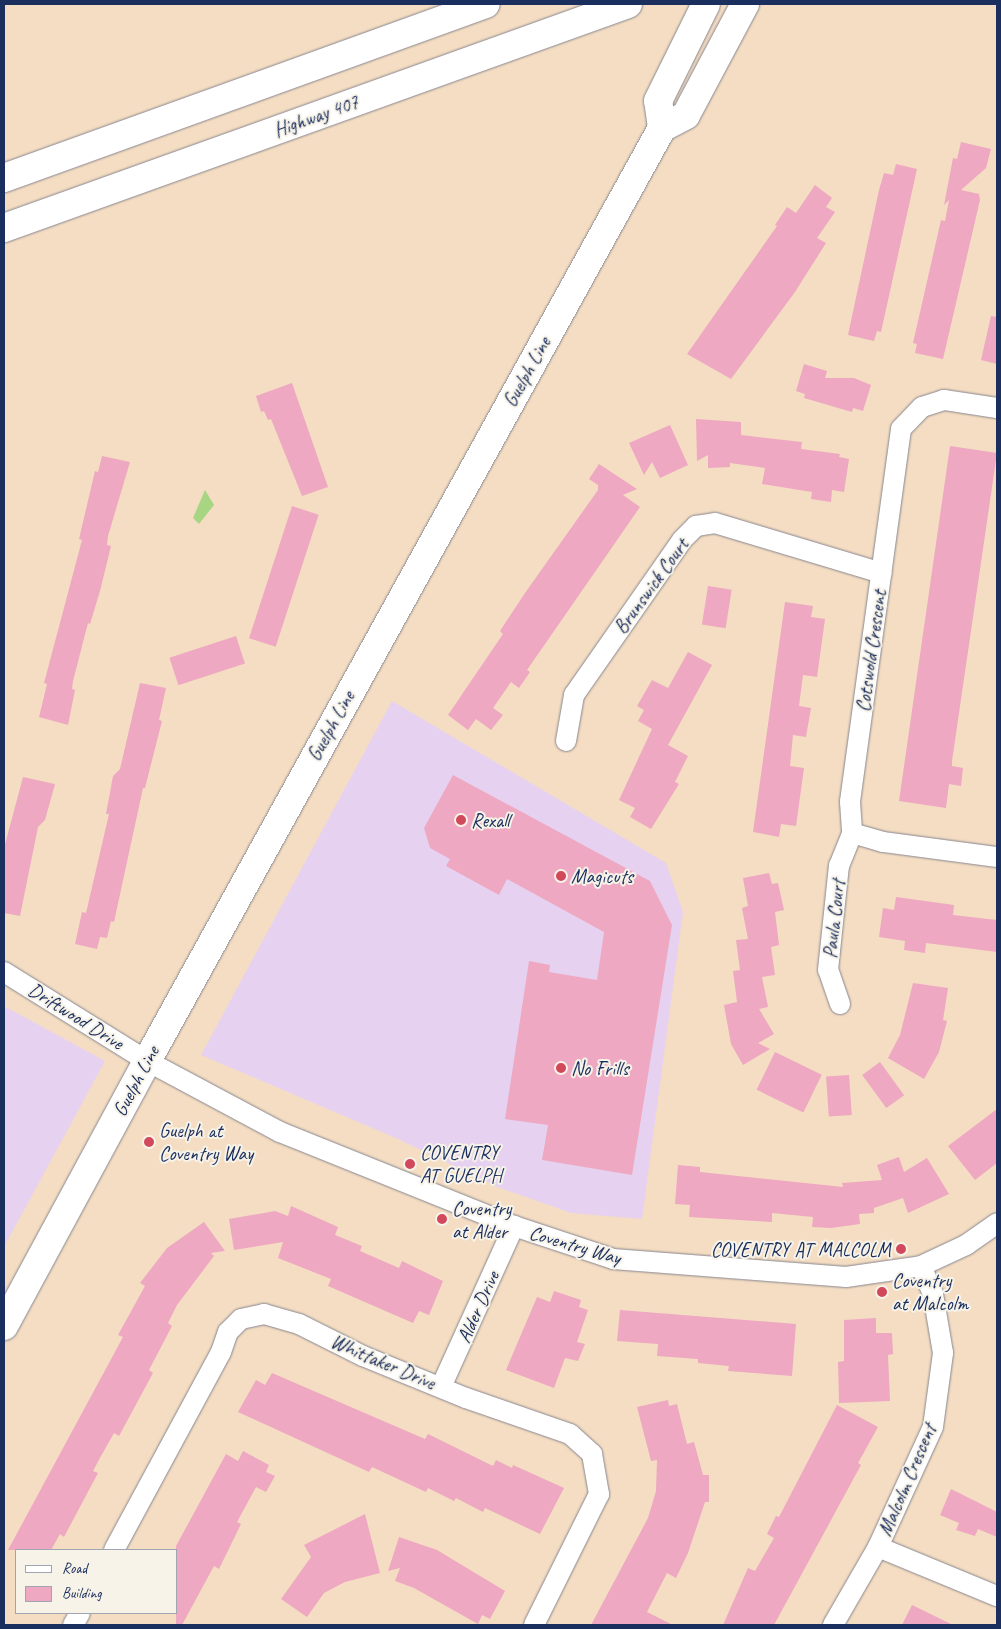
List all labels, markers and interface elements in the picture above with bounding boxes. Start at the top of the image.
street label: Highway 407 [270,90,362,142]
street label: Guelph Line [498,333,556,411]
street label: Brunswick Court [608,534,694,638]
street label: Cotswold Crescent [851,588,891,714]
street label: Guelph Line [302,687,360,765]
place label: Rexall [471,808,510,832]
marker: Rexall [455,814,467,826]
place label: Magicuts [571,864,633,888]
marker: Magicuts [555,870,567,882]
street label: Paula Court [818,879,850,959]
street label: Driftwood Drive [24,977,128,1055]
street label: Guelph Line [107,1042,165,1120]
place label: No Frills [571,1056,628,1080]
marker: No Frills [555,1062,567,1074]
place label: Guelph at Coventry Way [159,1118,253,1165]
marker: Guelph at Coventry Way [143,1136,155,1148]
place label: COVENTRY AT GUELPH [420,1140,502,1187]
marker: COVENTRY AT GUELPH [404,1158,416,1170]
place label: Coventry at Alder [452,1196,511,1243]
marker: Coventry at Alder [436,1213,448,1225]
street label: Coventry Way [527,1221,623,1269]
place label: COVENTRY AT MALCOLM [710,1237,891,1261]
marker: COVENTRY AT MALCOLM [895,1243,907,1255]
street label: Alder Drive [452,1268,504,1346]
place label: Coventry at Malcolm [892,1268,967,1315]
marker: Coventry at Malcolm [876,1286,888,1298]
street label: Whittaker Drive [327,1329,439,1395]
street label: Malcolm Crescent [873,1420,941,1540]
legend [15,1549,178,1614]
text: Road [62,1559,87,1578]
text: Building [62,1584,101,1603]

